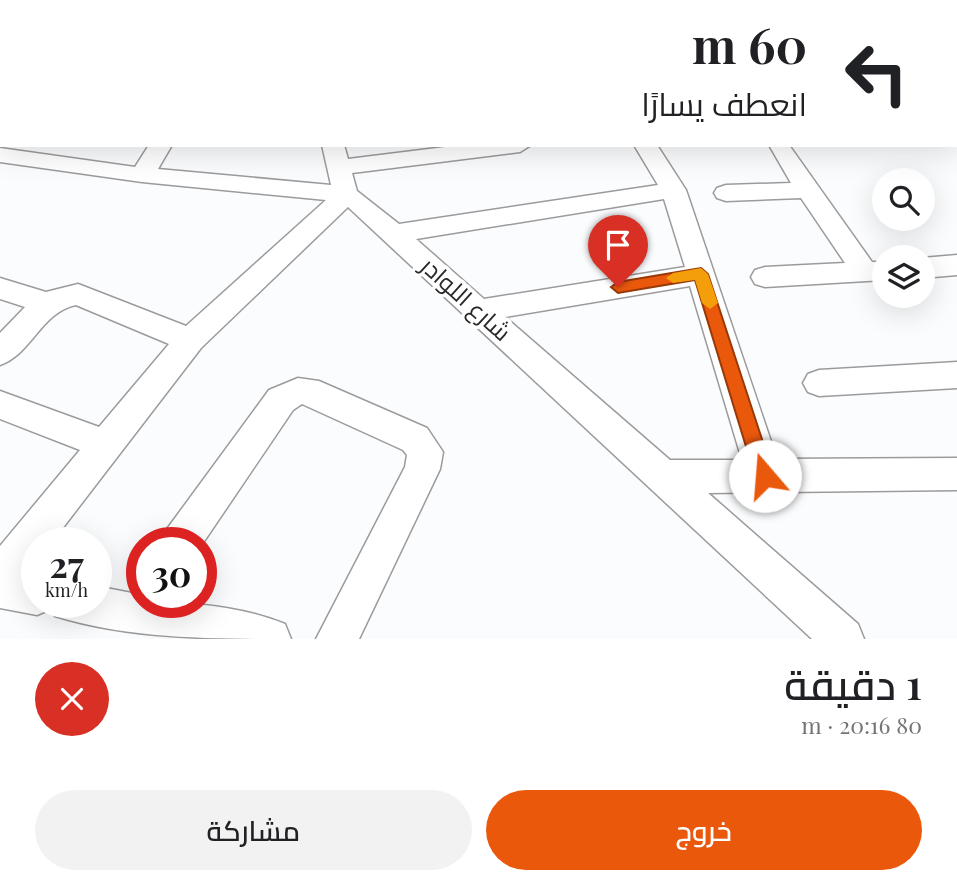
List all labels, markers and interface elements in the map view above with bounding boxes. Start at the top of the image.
text: 60 m [692,11,807,76]
icon: left [831,28,922,119]
text: انعطف يسارًا [641,81,807,124]
map controls [872,168,935,308]
button: search [872,168,935,231]
pin [588,215,648,287]
icon: arrive [599,226,637,264]
button: layers [872,245,935,308]
street label: شارع اللوادر [412,248,519,349]
position arrow [728,439,802,513]
speed limit sign: 30 [126,527,217,618]
text: 27 [49,540,84,587]
text: km/h [45,578,88,602]
text: 1 دقيقة [784,655,922,711]
button: close [35,662,109,736]
text: 80 m · 20:16 [801,709,922,740]
button: مشاركة [35,790,472,870]
button: خروج [486,790,922,870]

